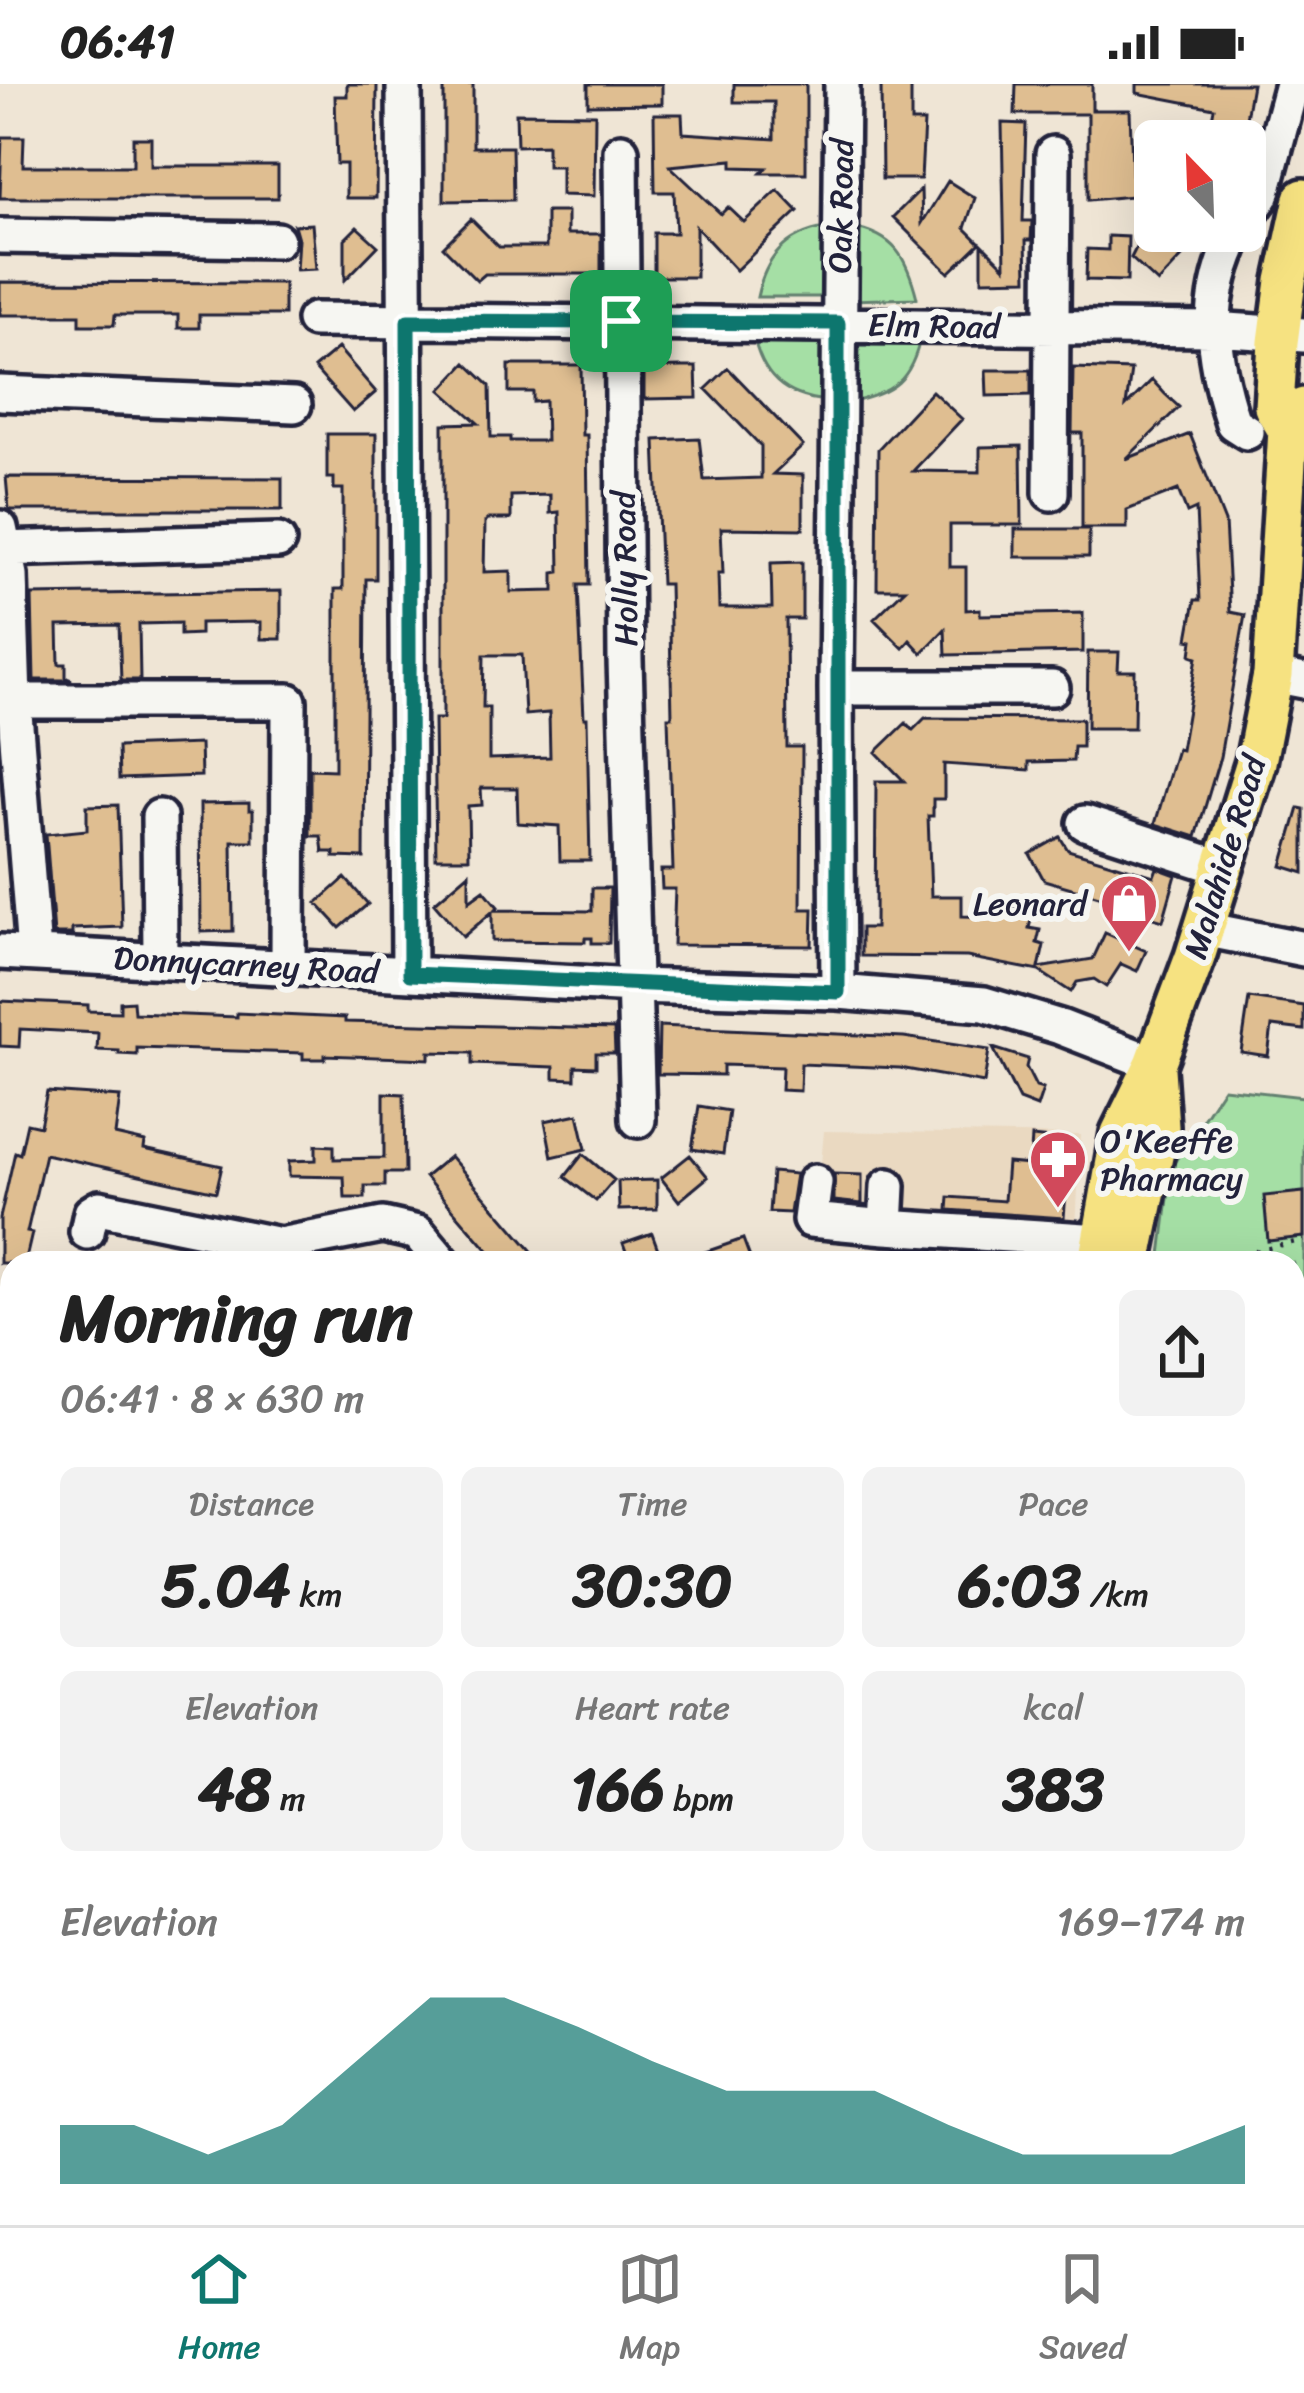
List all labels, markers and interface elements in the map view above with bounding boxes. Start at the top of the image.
text: 06:41 [60,2,175,82]
north arrow [1134,120,1266,252]
map controls [1134,120,1266,252]
street label: Oak Road [811,136,871,274]
pin [570,270,672,372]
icon: arrive [588,288,654,354]
street label: Elm Road [867,296,1003,356]
street label: Holly Road [595,488,655,647]
street label: Malahide Road [1167,746,1284,966]
shop icon: Leonard [1098,872,1160,954]
place label: Leonard [973,875,1090,933]
street label: Donnycarney Road [112,929,383,1001]
place label: O'Keeffe Pharmacy [1100,1112,1244,1208]
pharmacy icon: O'Keeffe Pharmacy [1027,1128,1089,1210]
text: Morning run [60,1260,413,1377]
button: share [1119,1290,1245,1416]
text: 06:41 · 8 × 630 m [60,1364,364,1433]
text: Distance [189,1475,314,1533]
text: Time [618,1475,687,1533]
text: Pace [1018,1475,1089,1533]
text: 5.04 [161,1533,291,1639]
text: 30:30 [573,1533,732,1639]
text: 6:03 [958,1533,1081,1639]
text: km [291,1566,342,1624]
text: /km [1081,1566,1149,1624]
text: Elevation [185,1679,318,1737]
text: Heart rate [575,1679,730,1737]
text: kcal [1024,1679,1083,1737]
text: 48 [198,1737,271,1843]
text: 166 [571,1737,665,1843]
text: 383 [1002,1737,1105,1843]
text: m [271,1770,305,1828]
text: bpm [665,1770,734,1828]
text: Elevation [60,1887,218,1956]
text: 169–174 m [1057,1887,1245,1956]
tab: Home [178,2246,261,2376]
tab: Map [617,2246,683,2376]
tab: Saved [1039,2246,1126,2376]

